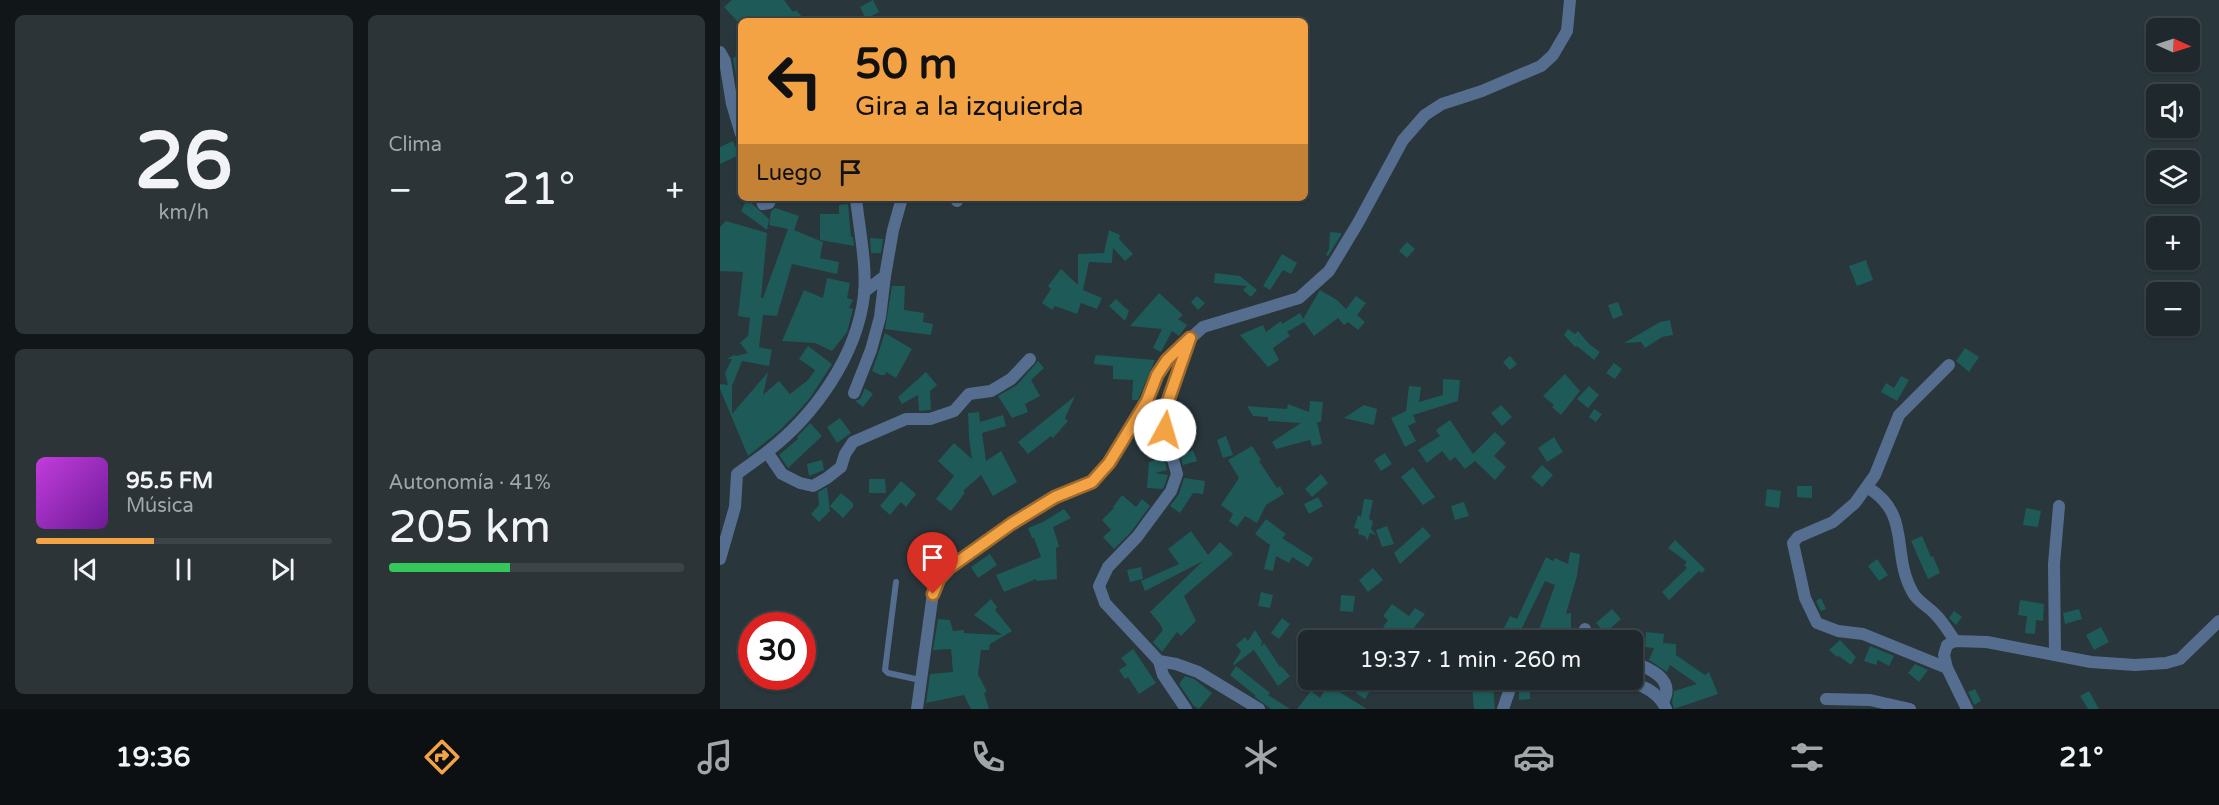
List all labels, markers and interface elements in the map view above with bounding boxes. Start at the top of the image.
north arrow [2146,18,2200,72]
map controls [2146,18,2200,336]
text: 50 m [855,39,957,90]
icon: left [756,42,834,120]
button: sound [2146,84,2200,138]
text: Gira a la izquierda [855,90,1084,123]
text: 26 [135,115,233,209]
text: Clima [389,133,442,157]
button: layers [2146,150,2200,204]
icon: arrive [834,156,867,189]
text: Luego [756,160,822,186]
text: 21° [502,163,575,217]
text: − [389,171,412,210]
text: + [665,171,684,210]
text: km/h [159,201,209,225]
button: + [2146,216,2200,270]
button: − [2146,282,2200,336]
position arrow [1133,398,1197,462]
text: 95.5 FM [126,468,213,494]
text: Autonomía · 41% [389,471,551,495]
text: Música [126,494,194,518]
text: 205 km [389,501,551,555]
pin [907,532,958,594]
icon: arrive [916,541,949,574]
icon: previous [69,553,102,586]
icon: pause [167,553,200,586]
icon: next [266,553,299,586]
speed limit sign: 30 [738,612,816,690]
text: 19:37 · 1 min · 260 m [1360,647,1581,673]
icon: directions [421,736,463,778]
icon: music [694,736,736,778]
icon: phone [967,736,1009,778]
icon: climate [1240,736,1282,778]
icon: car [1513,736,1555,778]
icon: filters [1786,736,1828,778]
text: 19:36 [116,741,190,774]
text: 21° [2059,741,2103,774]

